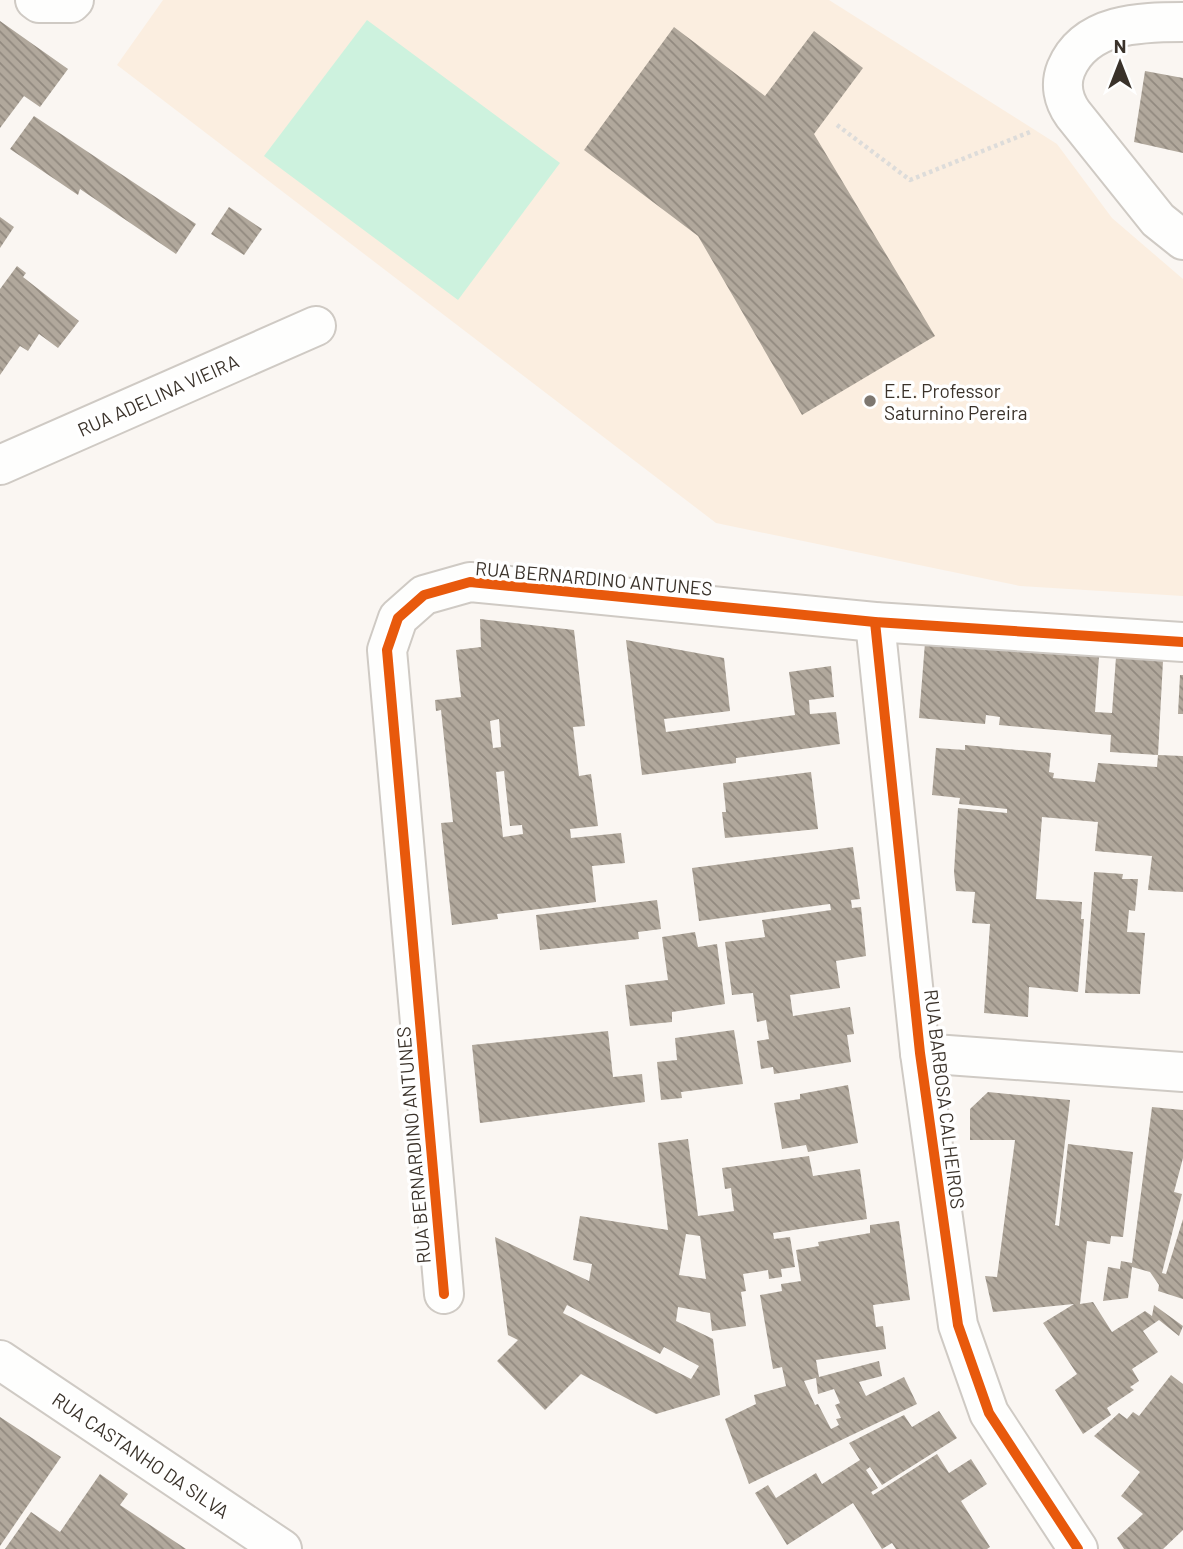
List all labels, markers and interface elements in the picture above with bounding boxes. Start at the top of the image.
north arrow [1085,28,1155,98]
text: N [1114,34,1126,57]
street label: RUA ADELINA VIEIRA [74,349,242,441]
place label: E.E. Professor Saturnino Pereira [884,379,1027,424]
marker: E.E. Professor Saturnino Pereira [862,393,878,409]
street label: RUA BERNARDINO ANTUNES [474,556,714,600]
street label: RUA BARBOSA CALHEIROS [920,988,970,1210]
street label: RUA BERNARDINO ANTUNES [391,1025,435,1265]
street label: RUA CASTANHO DA SILVA [48,1387,234,1523]

